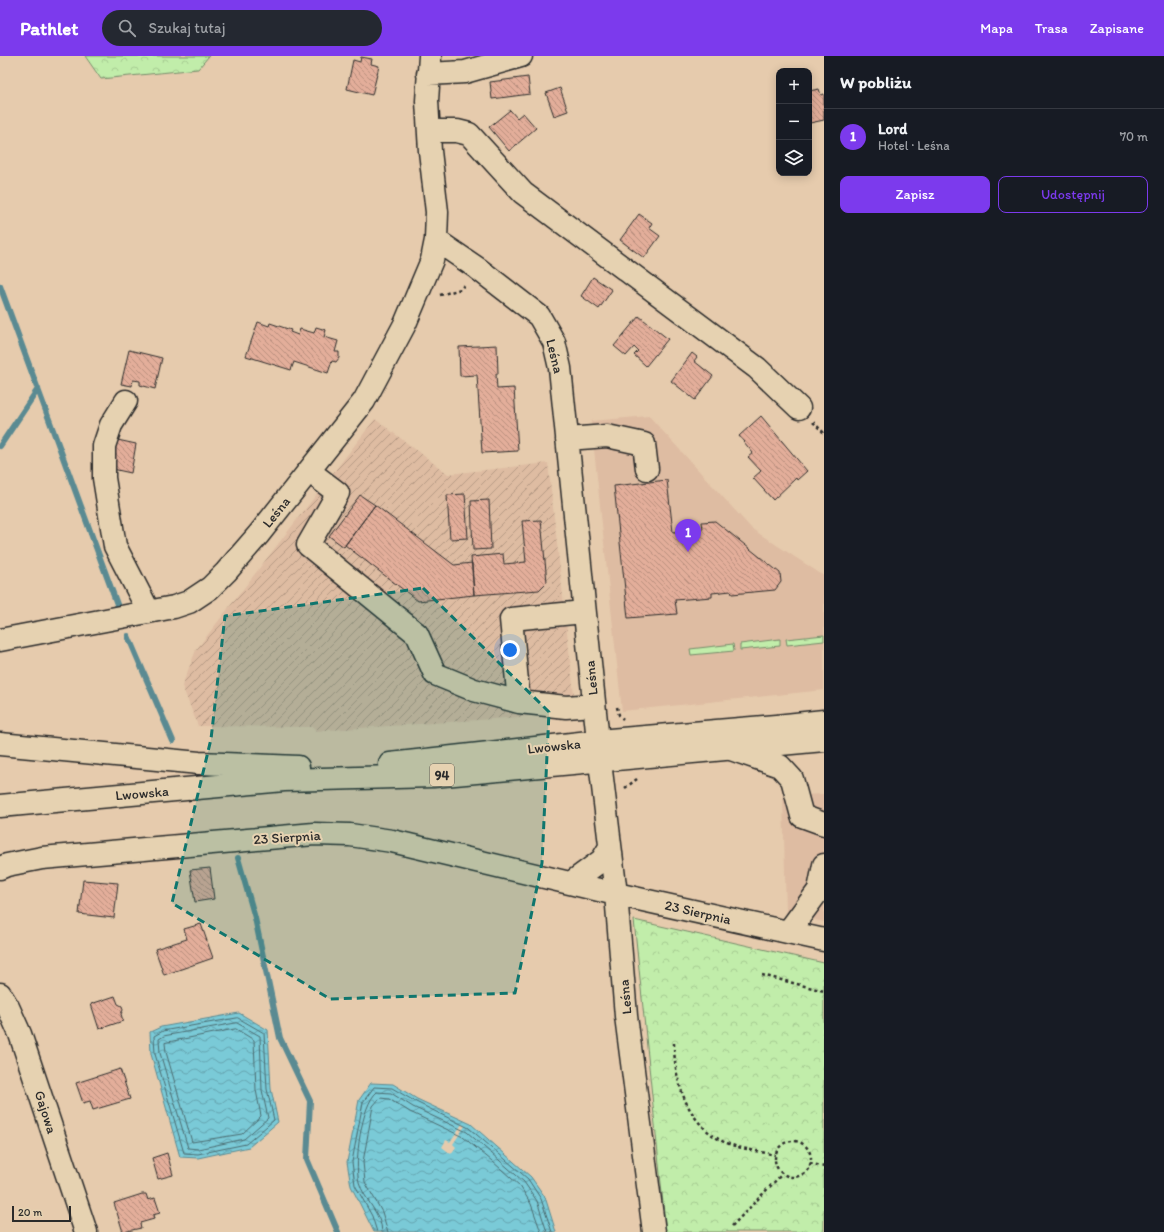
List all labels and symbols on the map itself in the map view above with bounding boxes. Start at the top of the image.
street label: Leśna [542,337,567,375]
street label: Leśna [259,493,294,531]
pin: 1 [675,519,701,552]
your location [500,640,520,660]
street label: Leśna [581,660,602,696]
street label: Lwowska [527,735,582,758]
road number: 94 [430,764,454,786]
street label: Lwowska [115,783,169,804]
street label: 23 Sierpnia [253,827,322,848]
street label: 23 Sierpnia [663,897,733,929]
street label: Leśna [616,979,635,1015]
street label: Gajowa [31,1088,61,1137]
scale bar [12,1204,71,1223]

